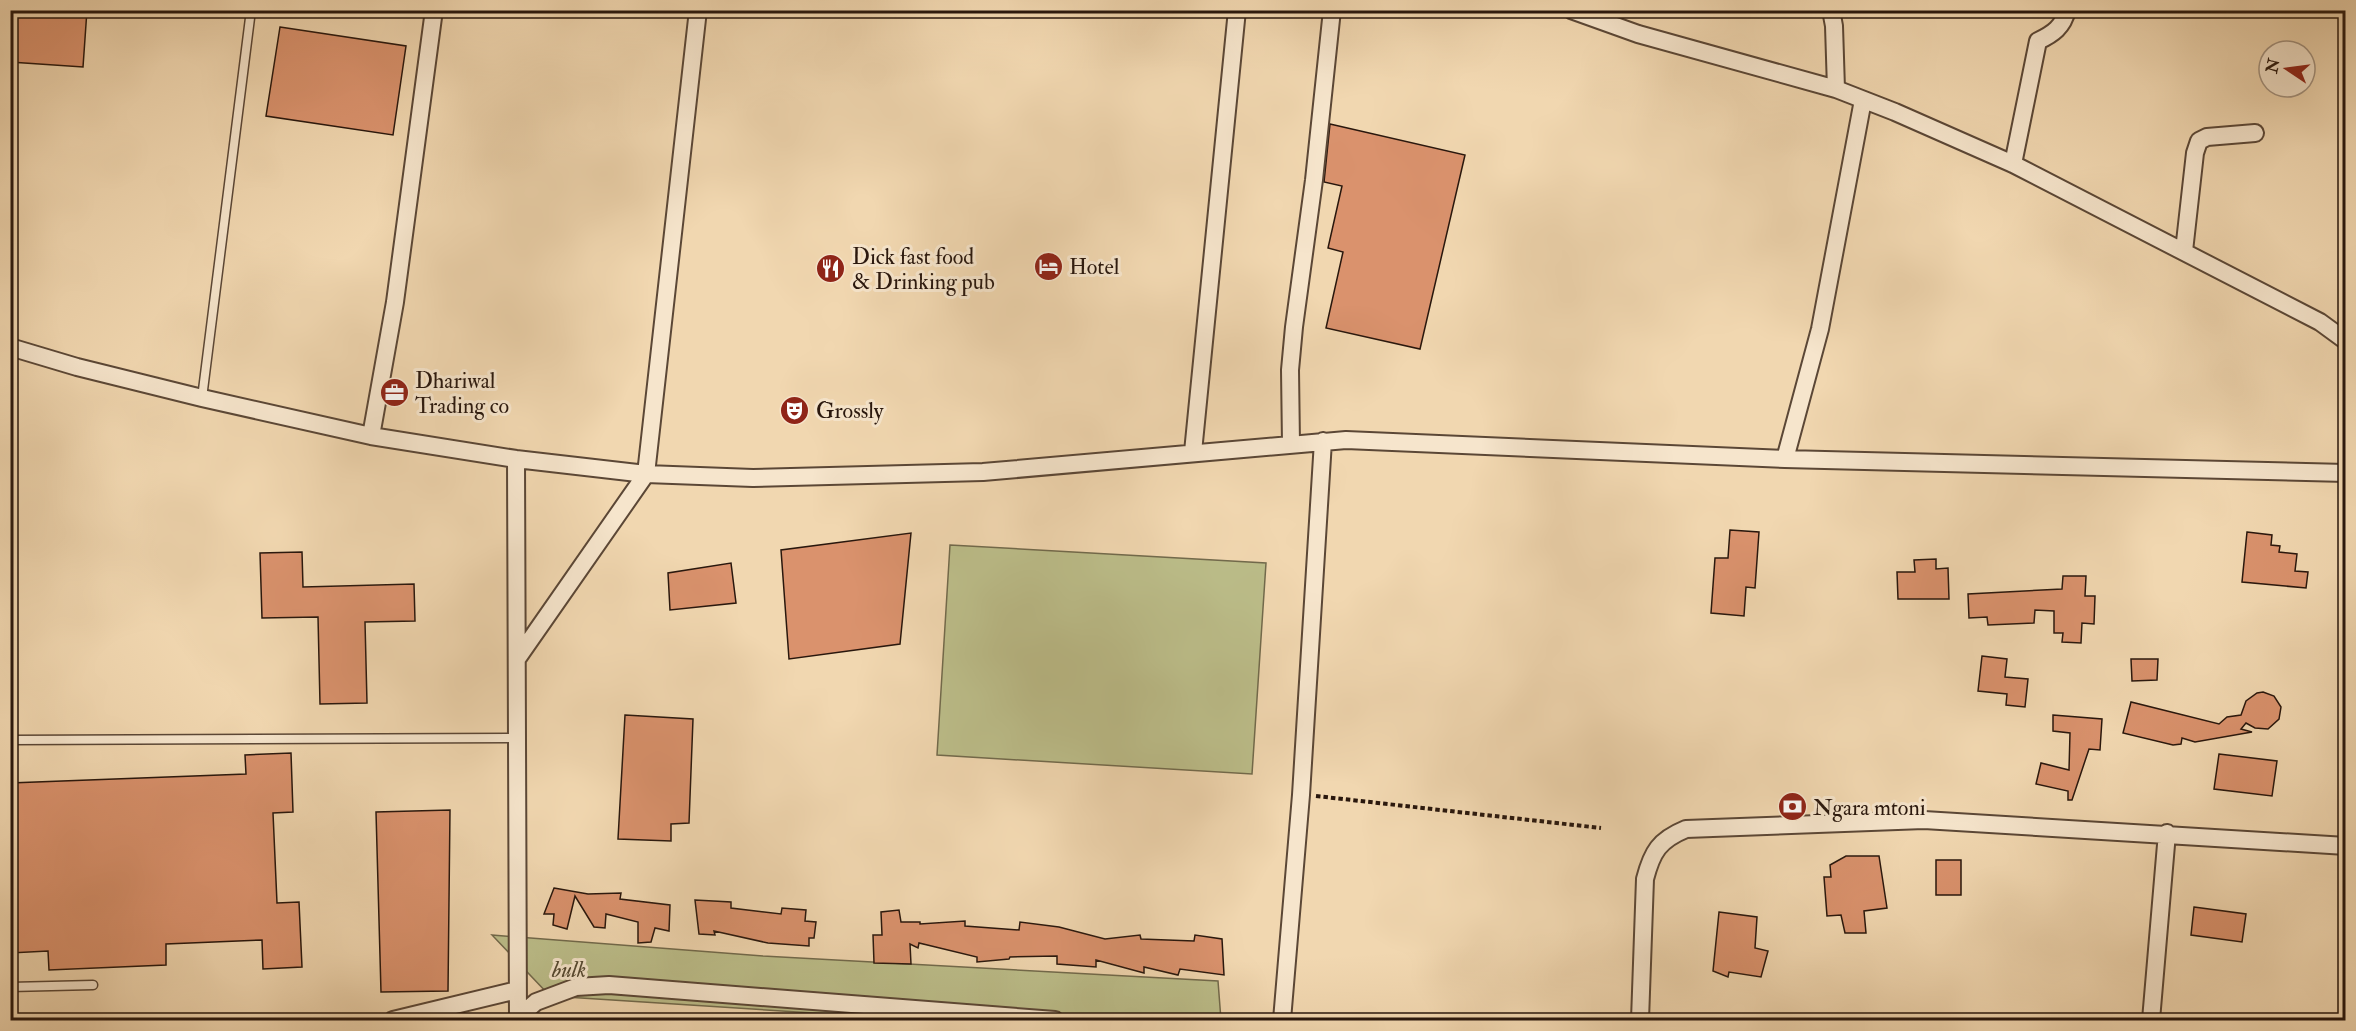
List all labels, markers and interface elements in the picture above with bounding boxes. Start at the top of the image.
north arrow [2257,39,2317,99]
text: N [2262,56,2285,76]
place label: Dick fast food & Drinking pub [852,243,995,297]
hotel icon: Hotel [1032,250,1064,282]
restaurant icon: Dick fast food & Drinking pub [815,253,847,285]
place label: Hotel [1069,253,1120,281]
place label: Dhariwal Trading co [415,367,509,420]
office icon: Dhariwal Trading co [378,377,410,409]
theatre icon: Grossly [779,394,811,426]
place label: Grossly [816,397,884,425]
bank icon: Ngara mtoni [1776,791,1808,823]
place label: Ngara mtoni [1813,794,1926,822]
park label: bulk [551,956,586,984]

